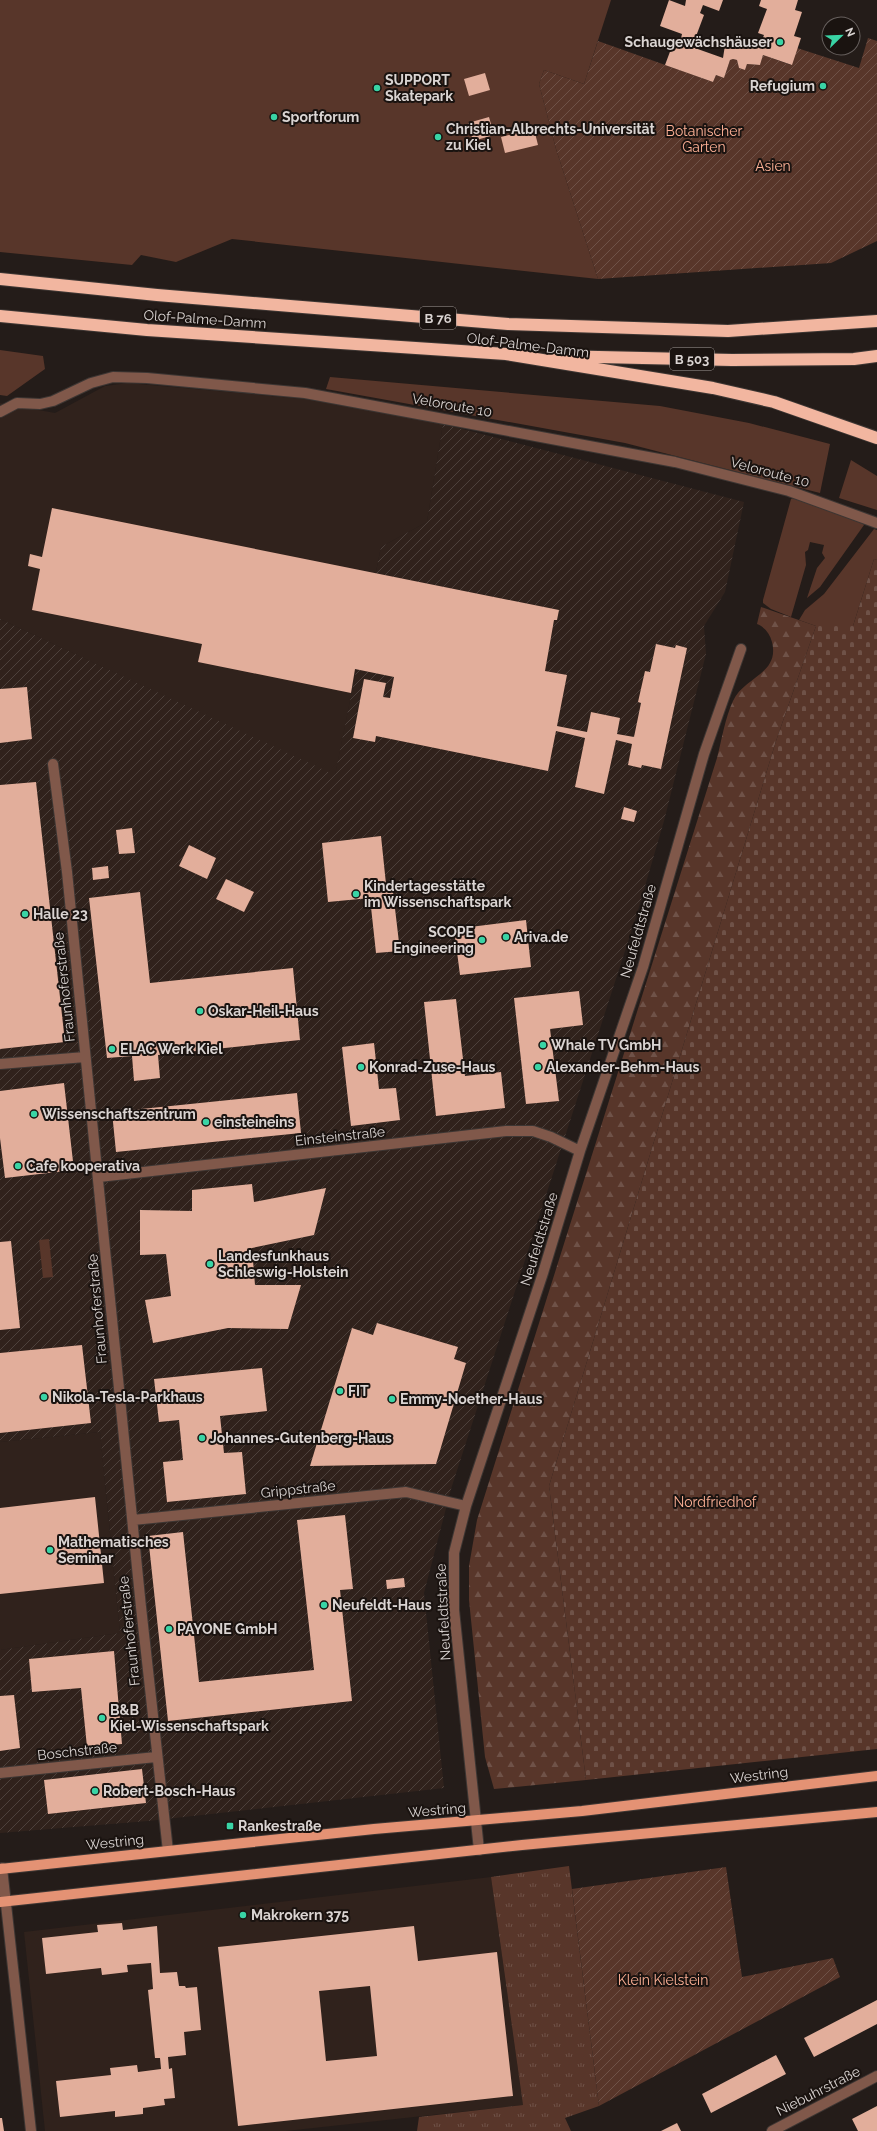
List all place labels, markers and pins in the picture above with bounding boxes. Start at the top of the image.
place label: Schaugewächshäuser [625,34,773,50]
marker: Schaugewächshäuser [775,37,785,47]
place label: SUPPORT Skatepark [385,72,453,104]
place label: Refugium [750,78,815,94]
marker: Refugium [818,81,828,91]
marker: SUPPORT Skatepark [372,83,382,93]
place label: Sportforum [282,109,359,125]
marker: Sportforum [269,112,279,122]
place label: Christian-Albrechts-Universität zu Kiel [446,121,656,153]
marker: Christian-Albrechts-Universität zu Kiel [433,132,443,142]
place label: Kindertagesstätte im Wissenschaftspark [364,878,512,910]
marker: Kindertagesstätte im Wissenschaftspark [351,889,361,899]
place label: Halle 23 [33,906,88,922]
marker: Halle 23 [20,909,30,919]
place label: SCOPE Engineering [393,924,474,956]
place label: Ariva.de [514,929,569,945]
marker: Ariva.de [501,932,511,942]
marker: SCOPE Engineering [477,935,487,945]
place label: Oskar-Heil-Haus [208,1003,319,1019]
marker: Oskar-Heil-Haus [195,1006,205,1016]
place label: Whale TV GmbH [551,1037,661,1053]
marker: Whale TV GmbH [538,1040,548,1050]
place label: ELAC Werk Kiel [120,1041,223,1057]
marker: ELAC Werk Kiel [107,1044,117,1054]
place label: Konrad-Zuse-Haus [369,1059,496,1075]
place label: Alexander-Behm-Haus [546,1059,699,1075]
marker: Konrad-Zuse-Haus [356,1062,366,1072]
marker: Alexander-Behm-Haus [533,1062,543,1072]
place label: Wissenschaftszentrum [42,1106,196,1122]
marker: Wissenschaftszentrum [29,1109,39,1119]
place label: einsteineins [214,1114,294,1130]
marker: einsteineins [201,1117,211,1127]
place label: Cafe kooperativa [26,1158,140,1174]
marker: Cafe kooperativa [13,1161,23,1171]
place label: Landesfunkhaus Schleswig-Holstein [218,1248,348,1280]
marker: Landesfunkhaus Schleswig-Holstein [205,1259,215,1269]
place label: FIT [348,1383,369,1399]
marker: FIT [335,1386,345,1396]
place label: Nikola-Tesla-Parkhaus [52,1389,203,1405]
place label: Emmy-Noether-Haus [400,1391,542,1407]
marker: Nikola-Tesla-Parkhaus [39,1392,49,1402]
marker: Emmy-Noether-Haus [387,1394,397,1404]
place label: Johannes-Gutenberg-Haus [210,1430,392,1446]
marker: Johannes-Gutenberg-Haus [197,1433,207,1443]
place label: Mathematisches Seminar [58,1534,169,1566]
marker: Mathematisches Seminar [45,1545,55,1555]
place label: Neufeldt-Haus [332,1597,432,1613]
marker: Neufeldt-Haus [319,1600,329,1610]
place label: PAYONE GmbH [177,1621,277,1637]
marker: PAYONE GmbH [164,1624,174,1634]
place label: B&B Kiel-Wissenschaftspark [110,1702,269,1734]
marker: B&B Kiel-Wissenschaftspark [97,1713,107,1723]
place label: Robert-Bosch-Haus [103,1783,236,1799]
marker: Robert-Bosch-Haus [90,1786,100,1796]
place label: Rankestraße [238,1818,322,1834]
marker: Rankestraße [225,1821,235,1831]
place label: Makrokern 375 [251,1907,349,1923]
marker: Makrokern 375 [238,1910,248,1920]

